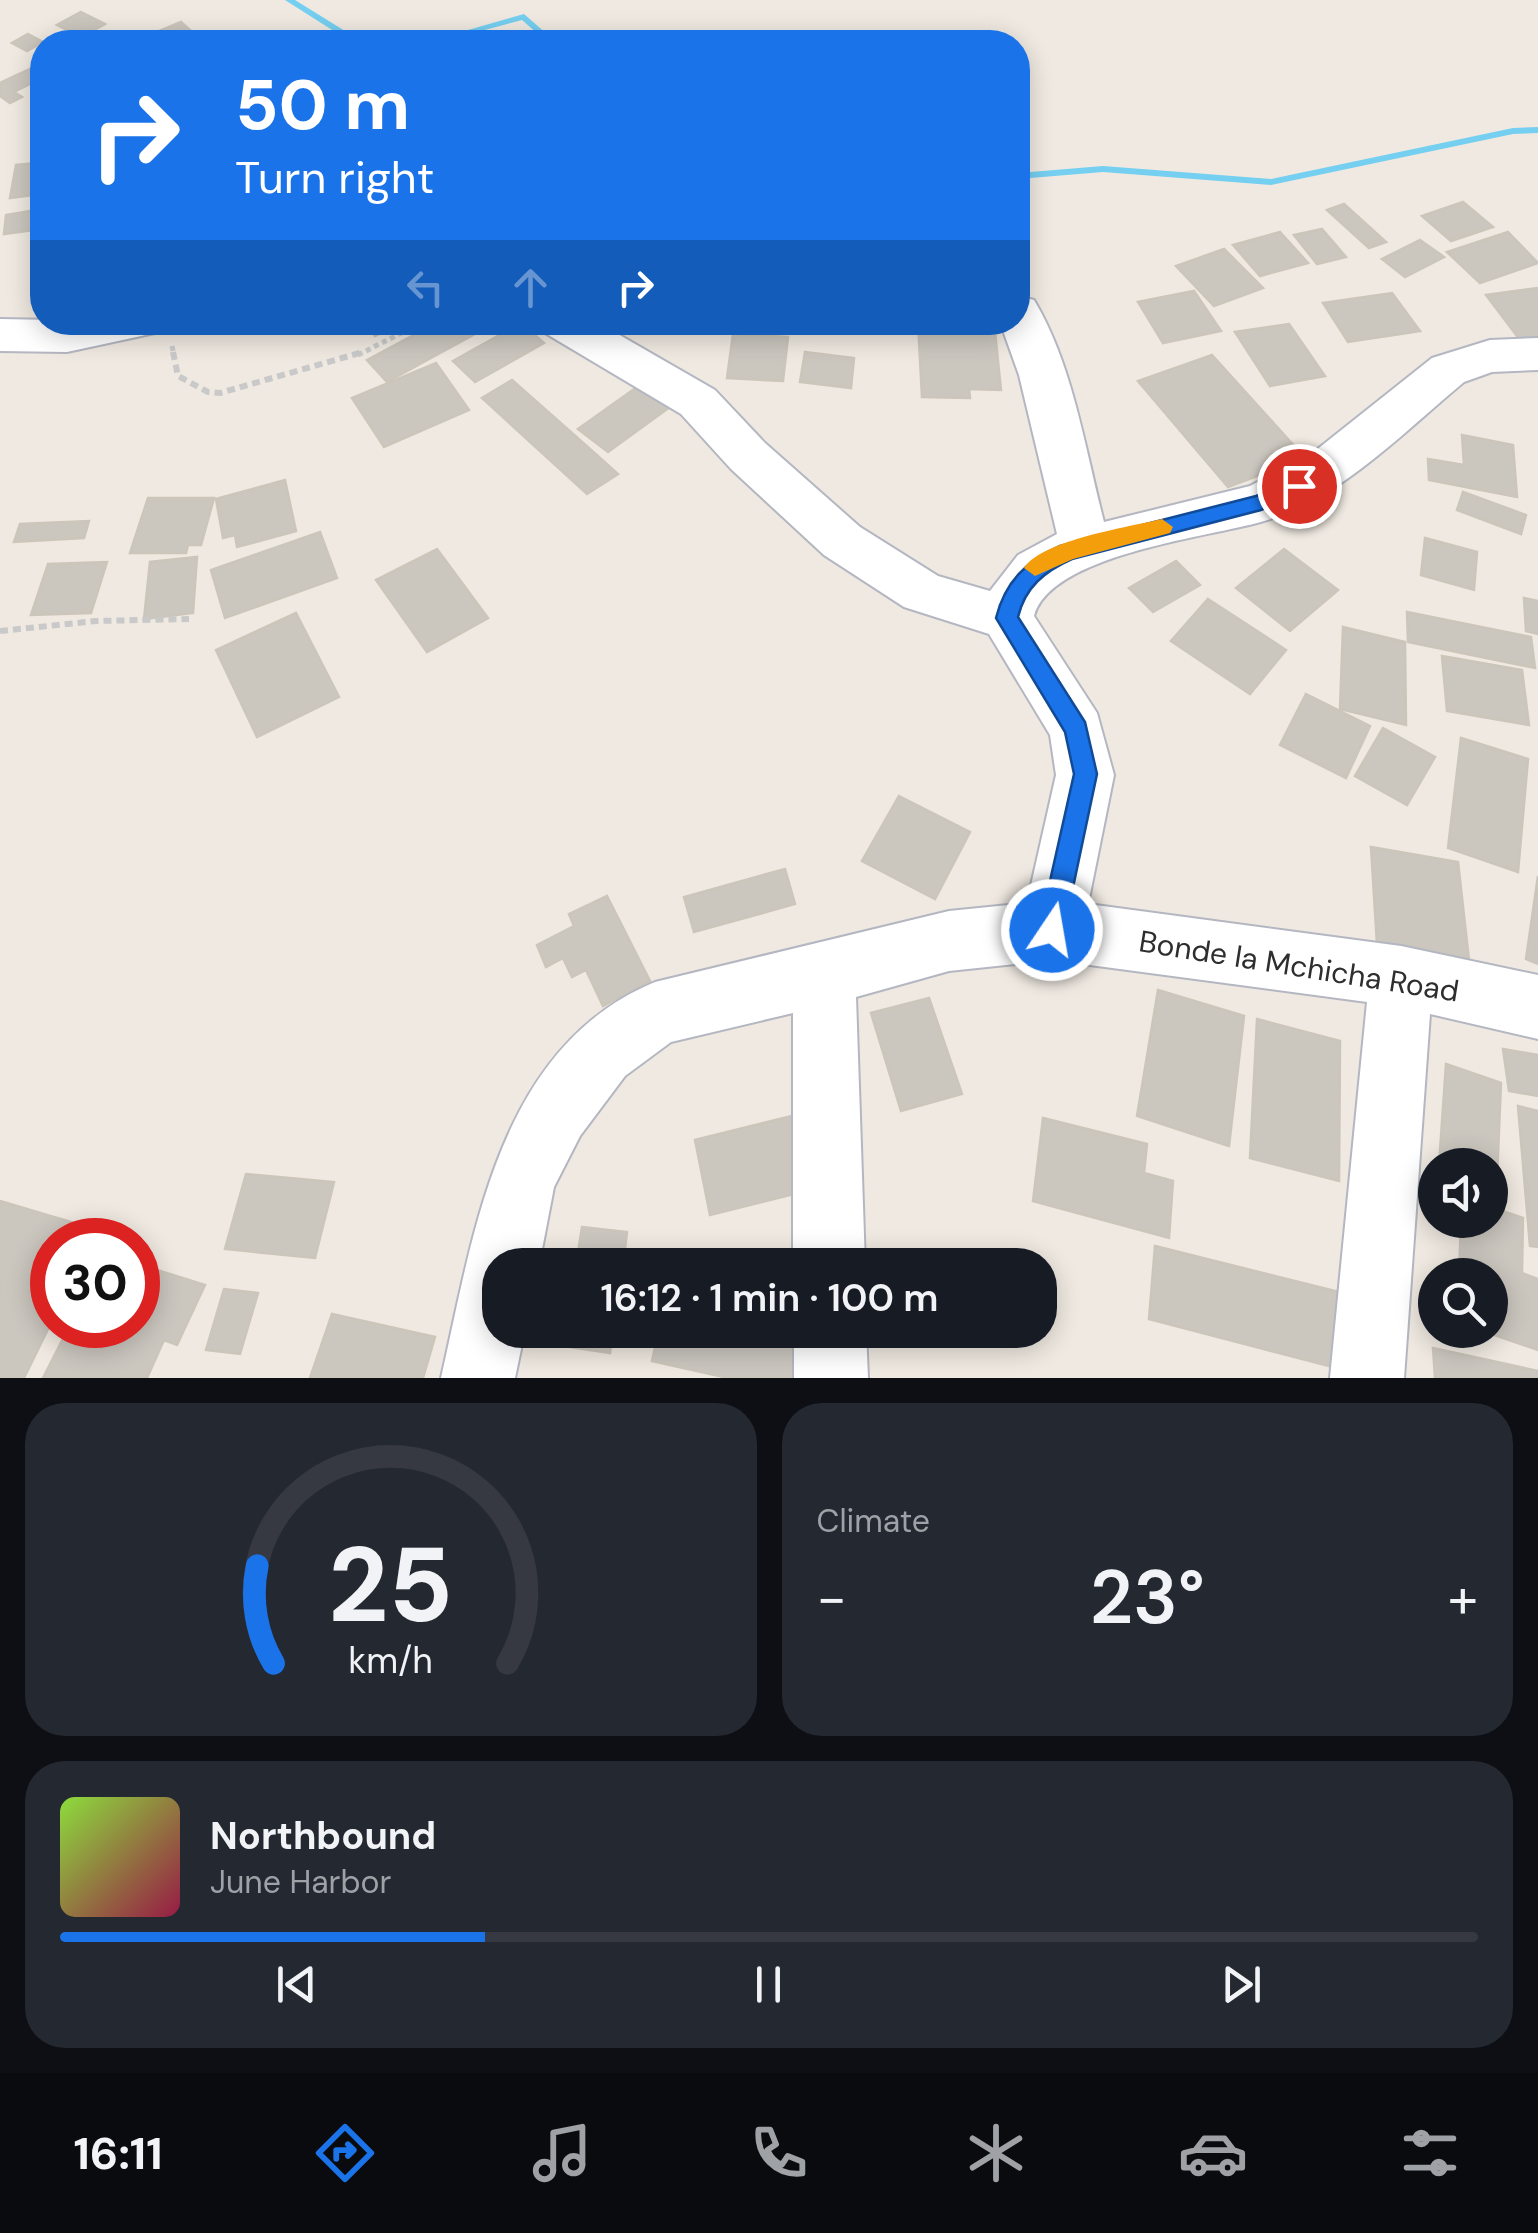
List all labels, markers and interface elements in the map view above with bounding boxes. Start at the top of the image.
text: 50 m [235,60,410,151]
icon: right [70,70,200,200]
text: Turn right [235,148,434,207]
icon: left [398,260,453,315]
icon: ahead [503,260,558,315]
icon: right [608,260,663,315]
pin [1257,444,1342,529]
icon: arrive [1272,459,1327,514]
position arrow [1000,878,1104,982]
street label: Bonde la Mchicha Road [1136,921,1462,1011]
map controls [1418,1148,1508,1348]
button: sound [1418,1148,1508,1238]
speed limit sign: 30 [30,1218,160,1348]
button: search [1418,1258,1508,1348]
text: 16:12 · 1 min · 100 m [601,1273,938,1323]
text: Climate [817,1500,930,1542]
text: 25 [328,1518,453,1653]
text: 23° [1090,1549,1205,1646]
text: − [817,1562,847,1634]
text: + [1448,1562,1478,1634]
text: km/h [349,1638,433,1684]
text: Northbound [210,1811,436,1861]
text: June Harbor [210,1861,391,1903]
icon: previous [269,1957,324,2012]
icon: pause [741,1957,796,2012]
icon: next [1214,1957,1269,2012]
icon: directions [310,2118,380,2188]
icon: music [527,2118,597,2188]
icon: phone [744,2118,814,2188]
icon: climate [961,2118,1031,2188]
icon: car [1178,2118,1248,2188]
icon: filters [1395,2118,1465,2188]
text: 16:11 [73,2124,163,2183]

